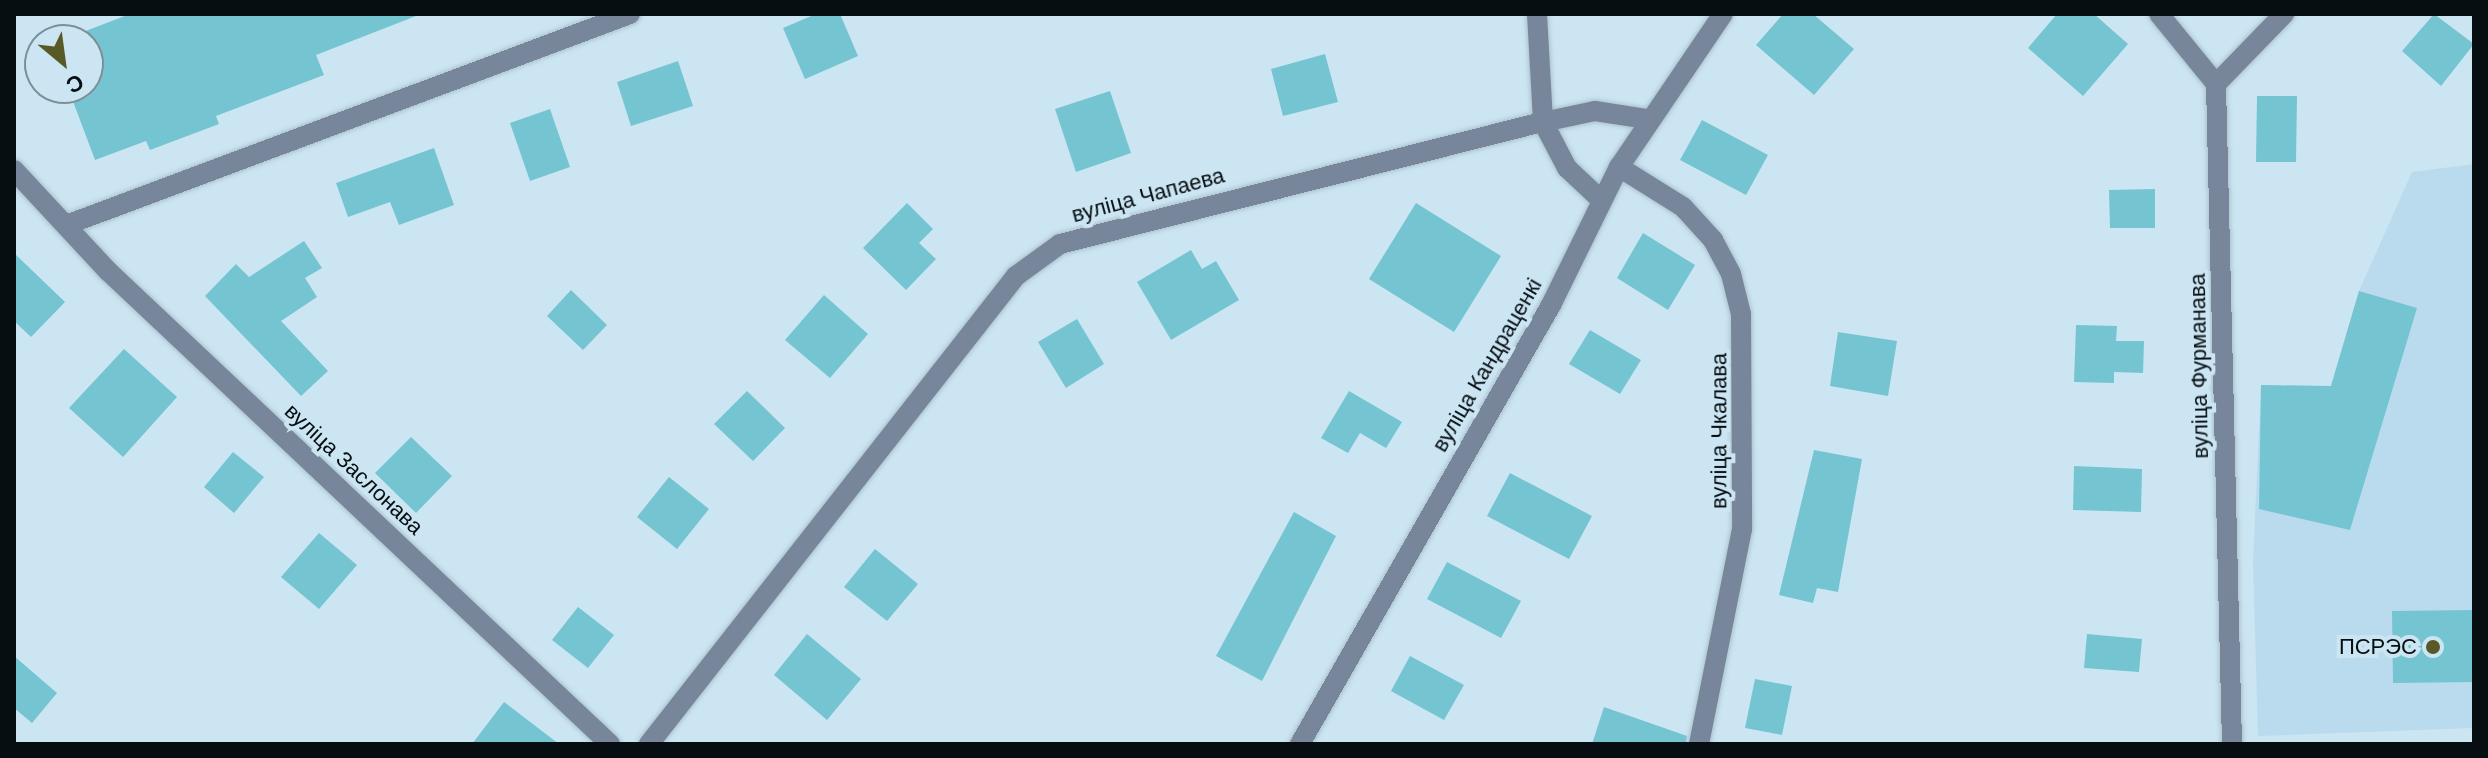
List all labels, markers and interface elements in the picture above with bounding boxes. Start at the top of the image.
north arrow [24,24,104,104]
text: С [61,67,89,100]
street label: вуліца Чапаева [1069,162,1227,228]
street label: вуліца Фурманава [2184,273,2214,459]
street label: вуліца Кандраценкі [1427,274,1547,456]
street label: вуліца Чкалава [1706,353,1732,509]
street label: вуліца Заслонава [279,398,429,540]
place label: ПСРЭС [2339,634,2417,660]
marker: ПСРЭС [2424,638,2442,656]

